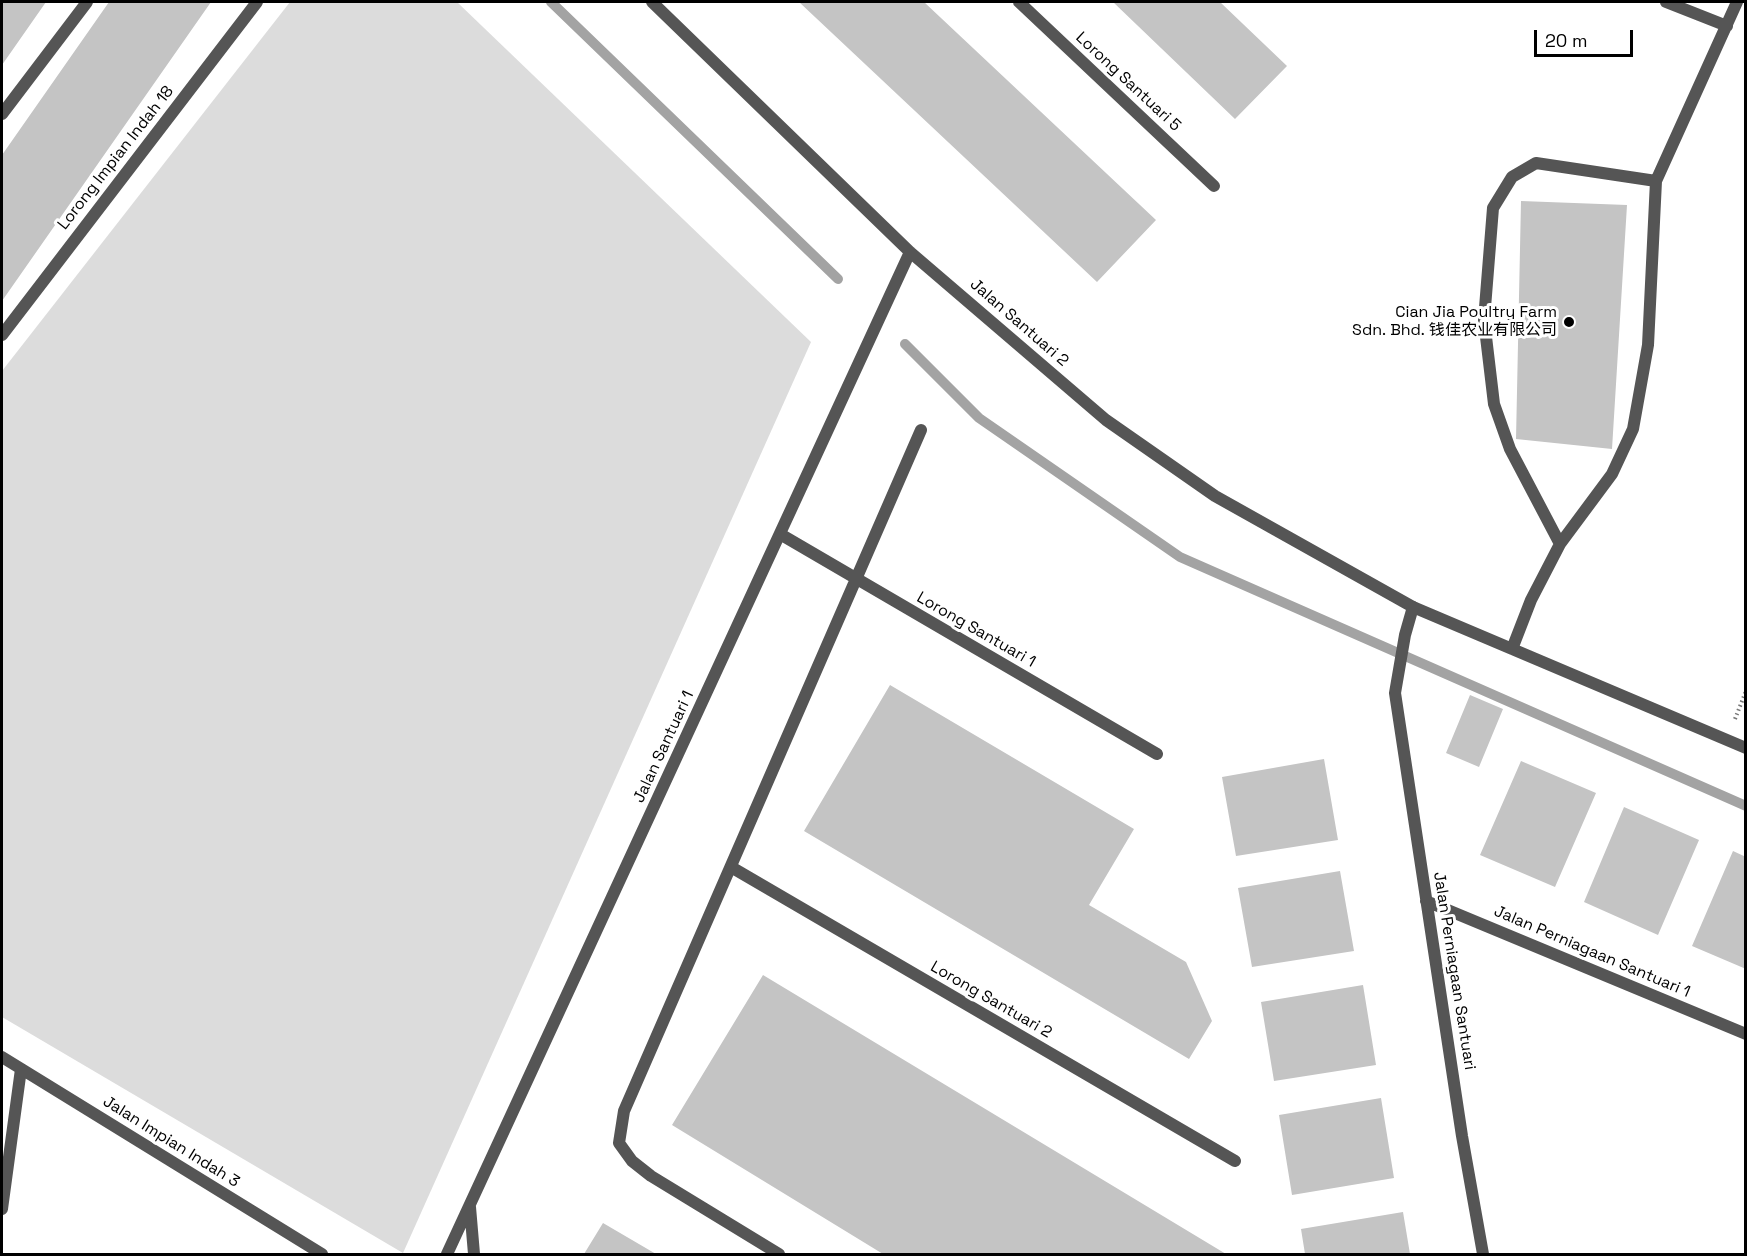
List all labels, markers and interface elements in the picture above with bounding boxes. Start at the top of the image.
scale bar [1537,18,1636,56]
street label: Lorong Santuari 5 [1071,28,1185,136]
text: 20 m [1545,29,1588,52]
street label: Lorong Impian Indah 18 [54,82,178,234]
street label: Jalan Santuari 2 [966,275,1072,371]
place label: Cian Jia Poultry Farm Sdn. Bhd. 钱佳农业有限公司 [1352,303,1557,341]
marker: Cian Jia Poultry Farm Sdn. Bhd. 钱佳农业有限公司 [1562,315,1576,329]
street label: Lorong Santuari 1 [913,588,1039,672]
street label: Jalan Santuari 1 [630,688,698,806]
street label: Jalan Perniagaan Santuari [1429,871,1479,1071]
street label: Jalan Perniagaan Santuari 1 [1491,902,1693,1002]
street label: Lorong Santuari 2 [927,957,1055,1043]
street label: Jalan Impian Indah 3 [99,1092,243,1192]

